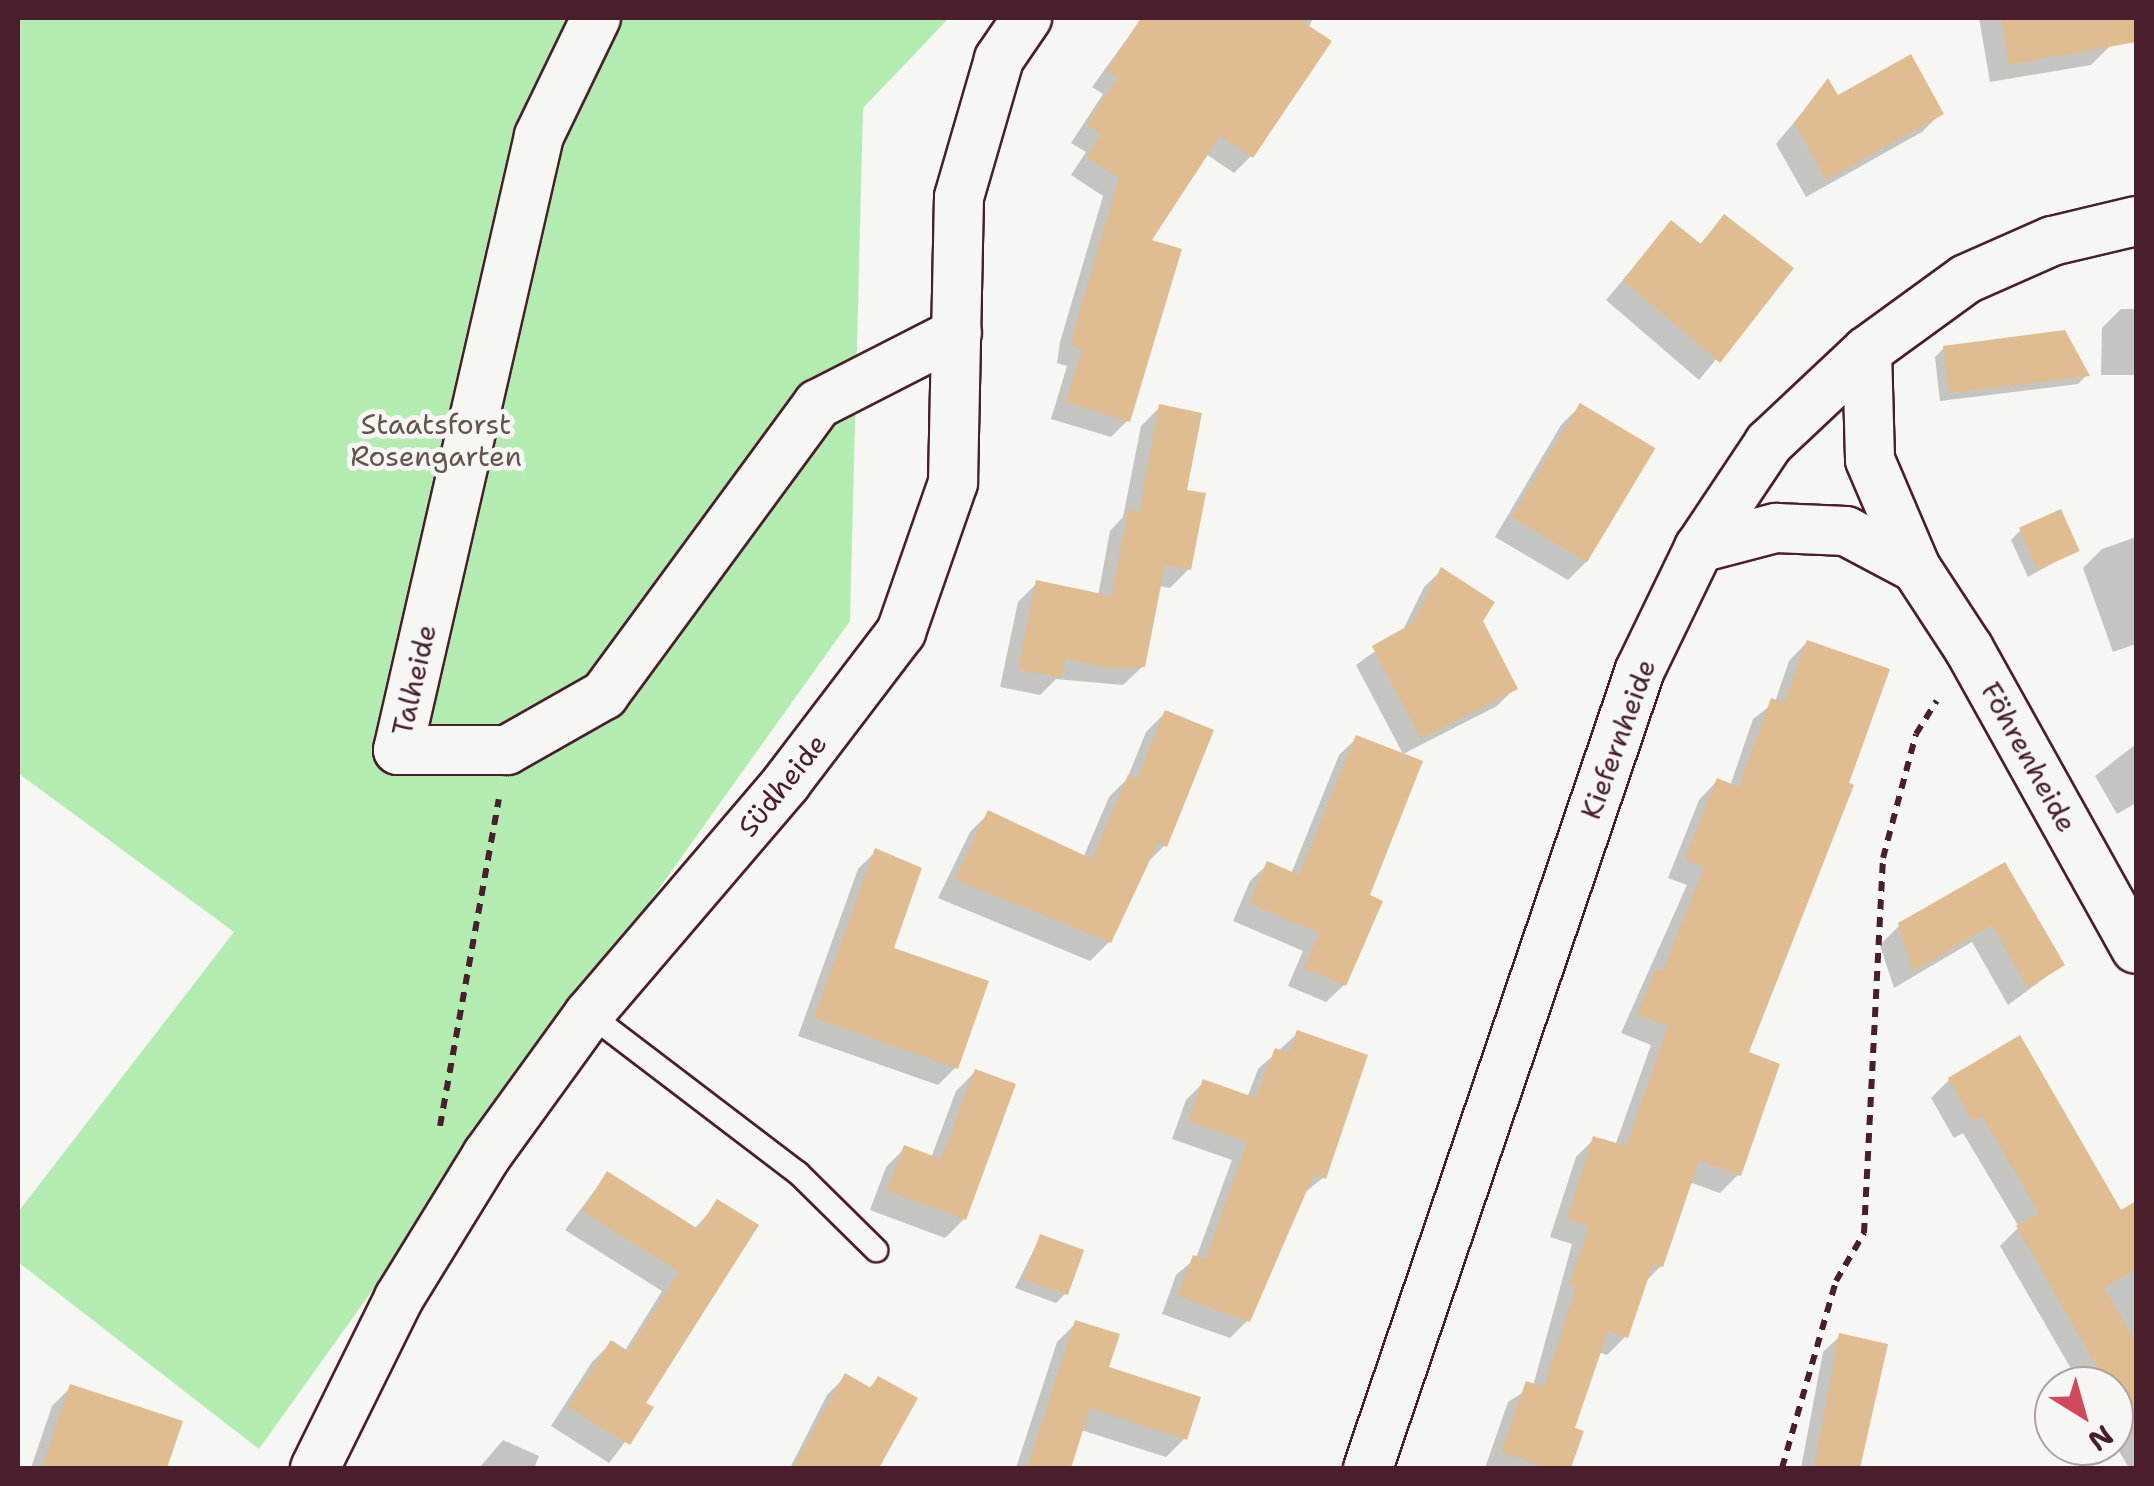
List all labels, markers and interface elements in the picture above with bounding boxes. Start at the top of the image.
park label: Staatsforst Rosengarten [350,407,522,473]
street label: Talheide [385,621,443,739]
street label: Kiefernheide [1573,654,1663,824]
street label: Föhrenheide [1974,676,2084,838]
street label: Südheide [730,727,834,843]
north arrow [2034,1366,2134,1466]
text: N [2081,1417,2121,1460]

